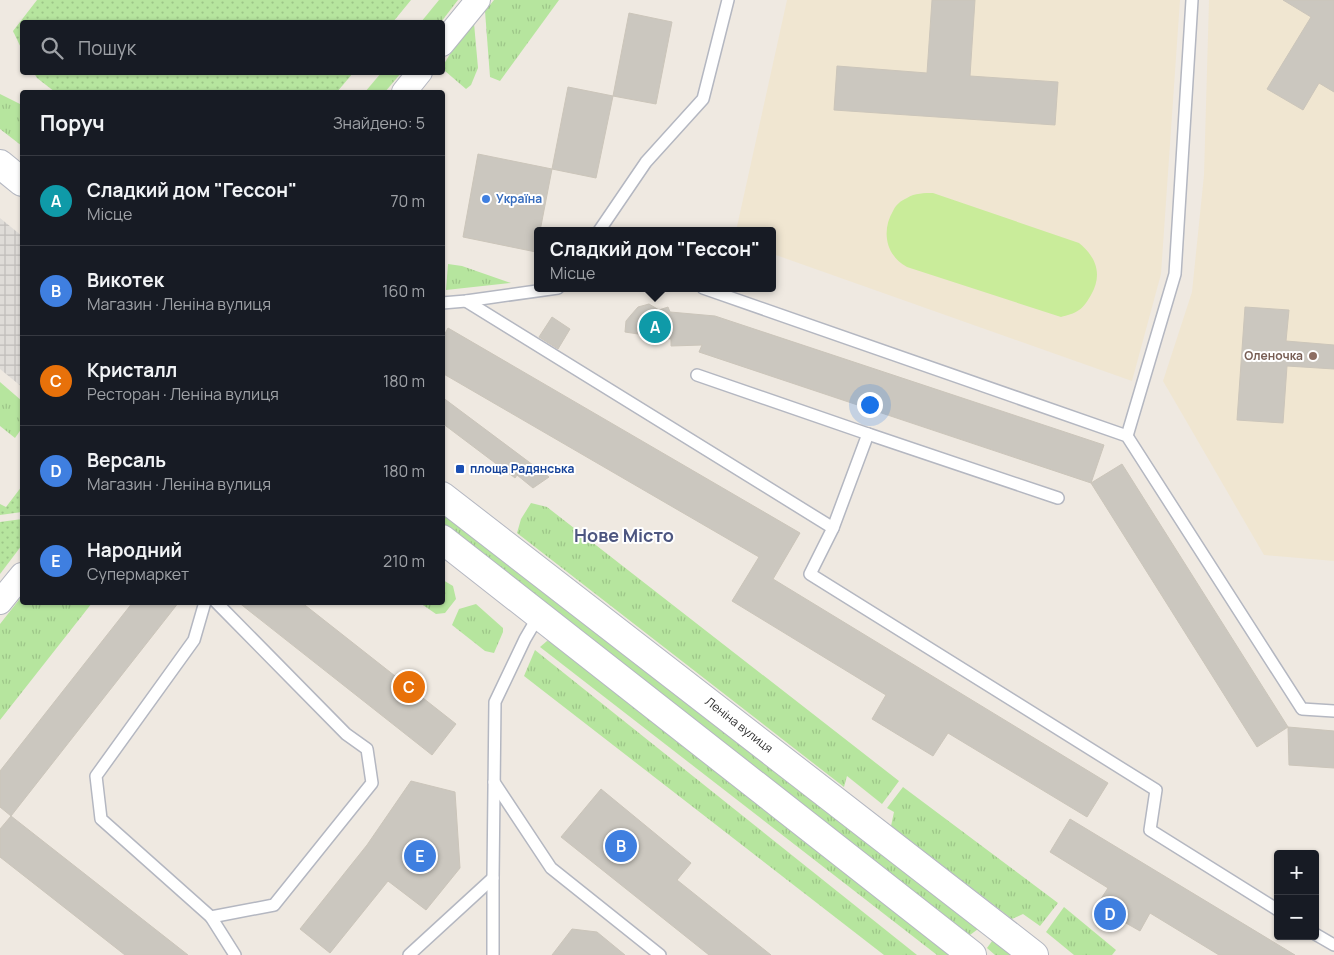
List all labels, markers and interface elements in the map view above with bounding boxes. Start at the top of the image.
search box [20,20,445,75]
icon: search [38,34,66,62]
text: Пошук [78,35,136,61]
text: Поруч [40,109,105,137]
text: Знайдено: 5 [333,112,425,134]
text: Сладкий дом "Гессон" [87,177,297,203]
text: A [51,190,61,212]
text: 70 m [390,190,425,212]
place label: Україна [496,190,542,207]
marker: Україна [480,193,492,205]
text: Місце [87,203,132,225]
popup [534,227,776,292]
text: Сладкий дом "Гессон" [550,236,760,262]
text: Місце [550,262,595,284]
text: Викотек [87,267,164,293]
text: B [51,280,61,302]
text: 160 m [382,280,425,302]
text: Магазин · Леніна вулиця [87,293,271,315]
pin: A [639,308,671,346]
place label: Оленочка [1244,347,1303,364]
marker: Оленочка [1307,350,1319,362]
text: Кристалл [87,357,177,383]
text: C [50,370,62,392]
text: 180 m [383,370,425,392]
text: Ресторан · Леніна вулиця [87,383,279,405]
your location [857,392,883,418]
text: Версаль [87,447,166,473]
text: D [50,460,62,482]
text: 180 m [383,460,425,482]
place label: площа Радянська [470,460,574,477]
marker: площа Радянська [454,463,466,475]
text: Магазин · Леніна вулиця [87,473,271,495]
district label: Нове Місто [574,523,674,547]
text: Народний [87,537,182,563]
text: E [51,550,61,572]
text: 210 m [383,550,425,572]
text: Супермаркет [87,563,189,585]
pin: C [393,668,425,706]
street label: Леніна вулиця [702,693,777,756]
pin: B [605,827,637,865]
pin: E [404,837,436,875]
map controls [1274,850,1319,940]
button: + [1274,850,1319,895]
pin: D [1094,895,1126,933]
button: − [1274,895,1319,940]

